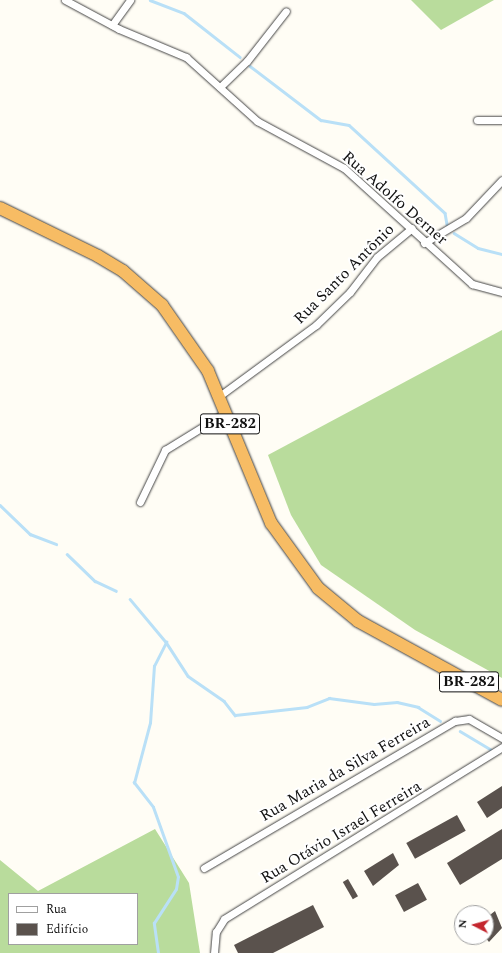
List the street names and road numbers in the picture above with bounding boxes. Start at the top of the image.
street label: Rua Adolfo Derner [338,147,452,249]
street label: Rua Santo Antônio [290,220,398,328]
road number: BR-282 [200,411,260,437]
road number: BR-282 [439,669,499,695]
street label: Rua Maria da Silva Ferreira [257,712,433,826]
street label: Rua Otávio Israel Ferreira [257,776,425,888]

